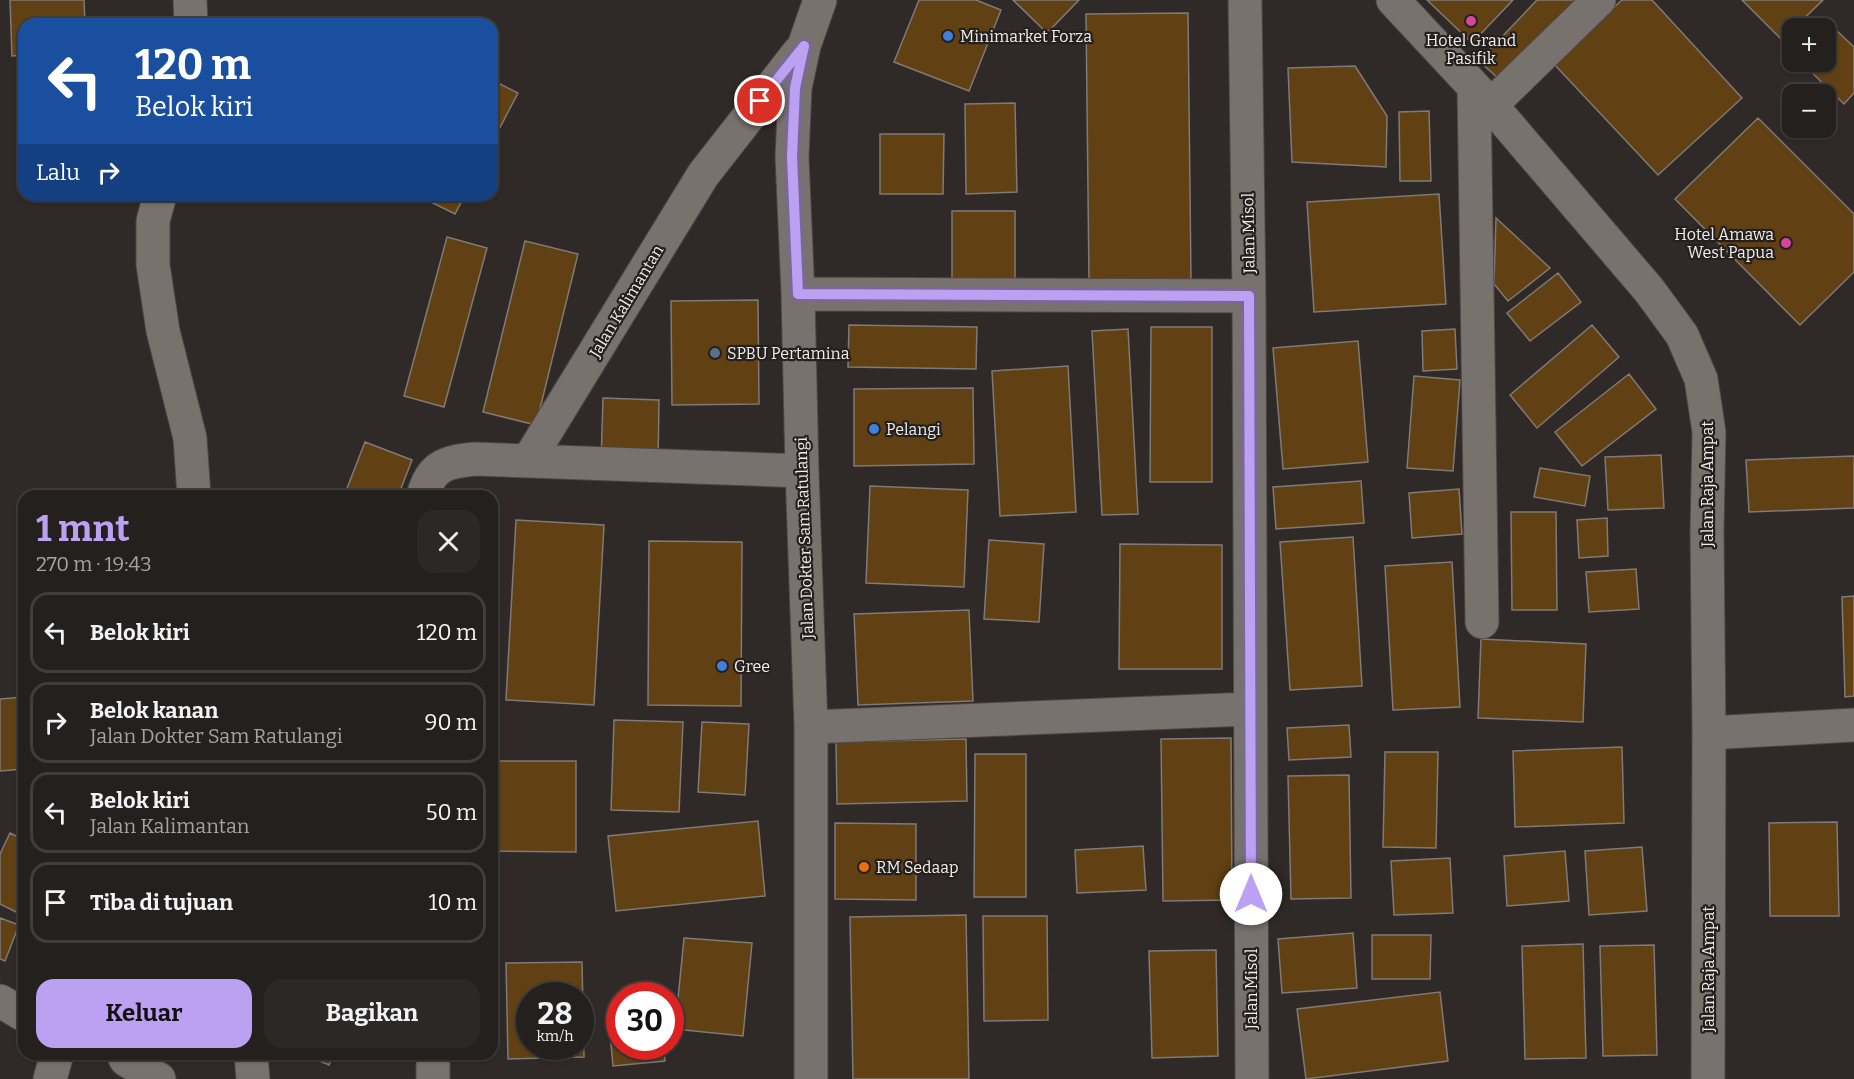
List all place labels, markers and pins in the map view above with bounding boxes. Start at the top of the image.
marker: Hotel Grand Pasifik [1464,14,1478,28]
place label: Minimarket Forza [960,27,1092,46]
marker: Minimarket Forza [941,29,955,43]
place label: Hotel Grand Pasifik [1426,31,1517,68]
pin [734,75,785,126]
place label: Hotel Amawa West Papua [1674,225,1774,262]
marker: Hotel Amawa West Papua [1779,236,1793,250]
place label: SPBU Pertamina [727,344,850,363]
marker: SPBU Pertamina [708,346,722,360]
place label: Pelangi [886,420,941,439]
marker: Pelangi [867,422,881,436]
place label: Gree [734,657,770,676]
marker: Gree [715,659,729,673]
place label: RM Sedaap [876,858,958,877]
marker: RM Sedaap [857,860,871,874]

